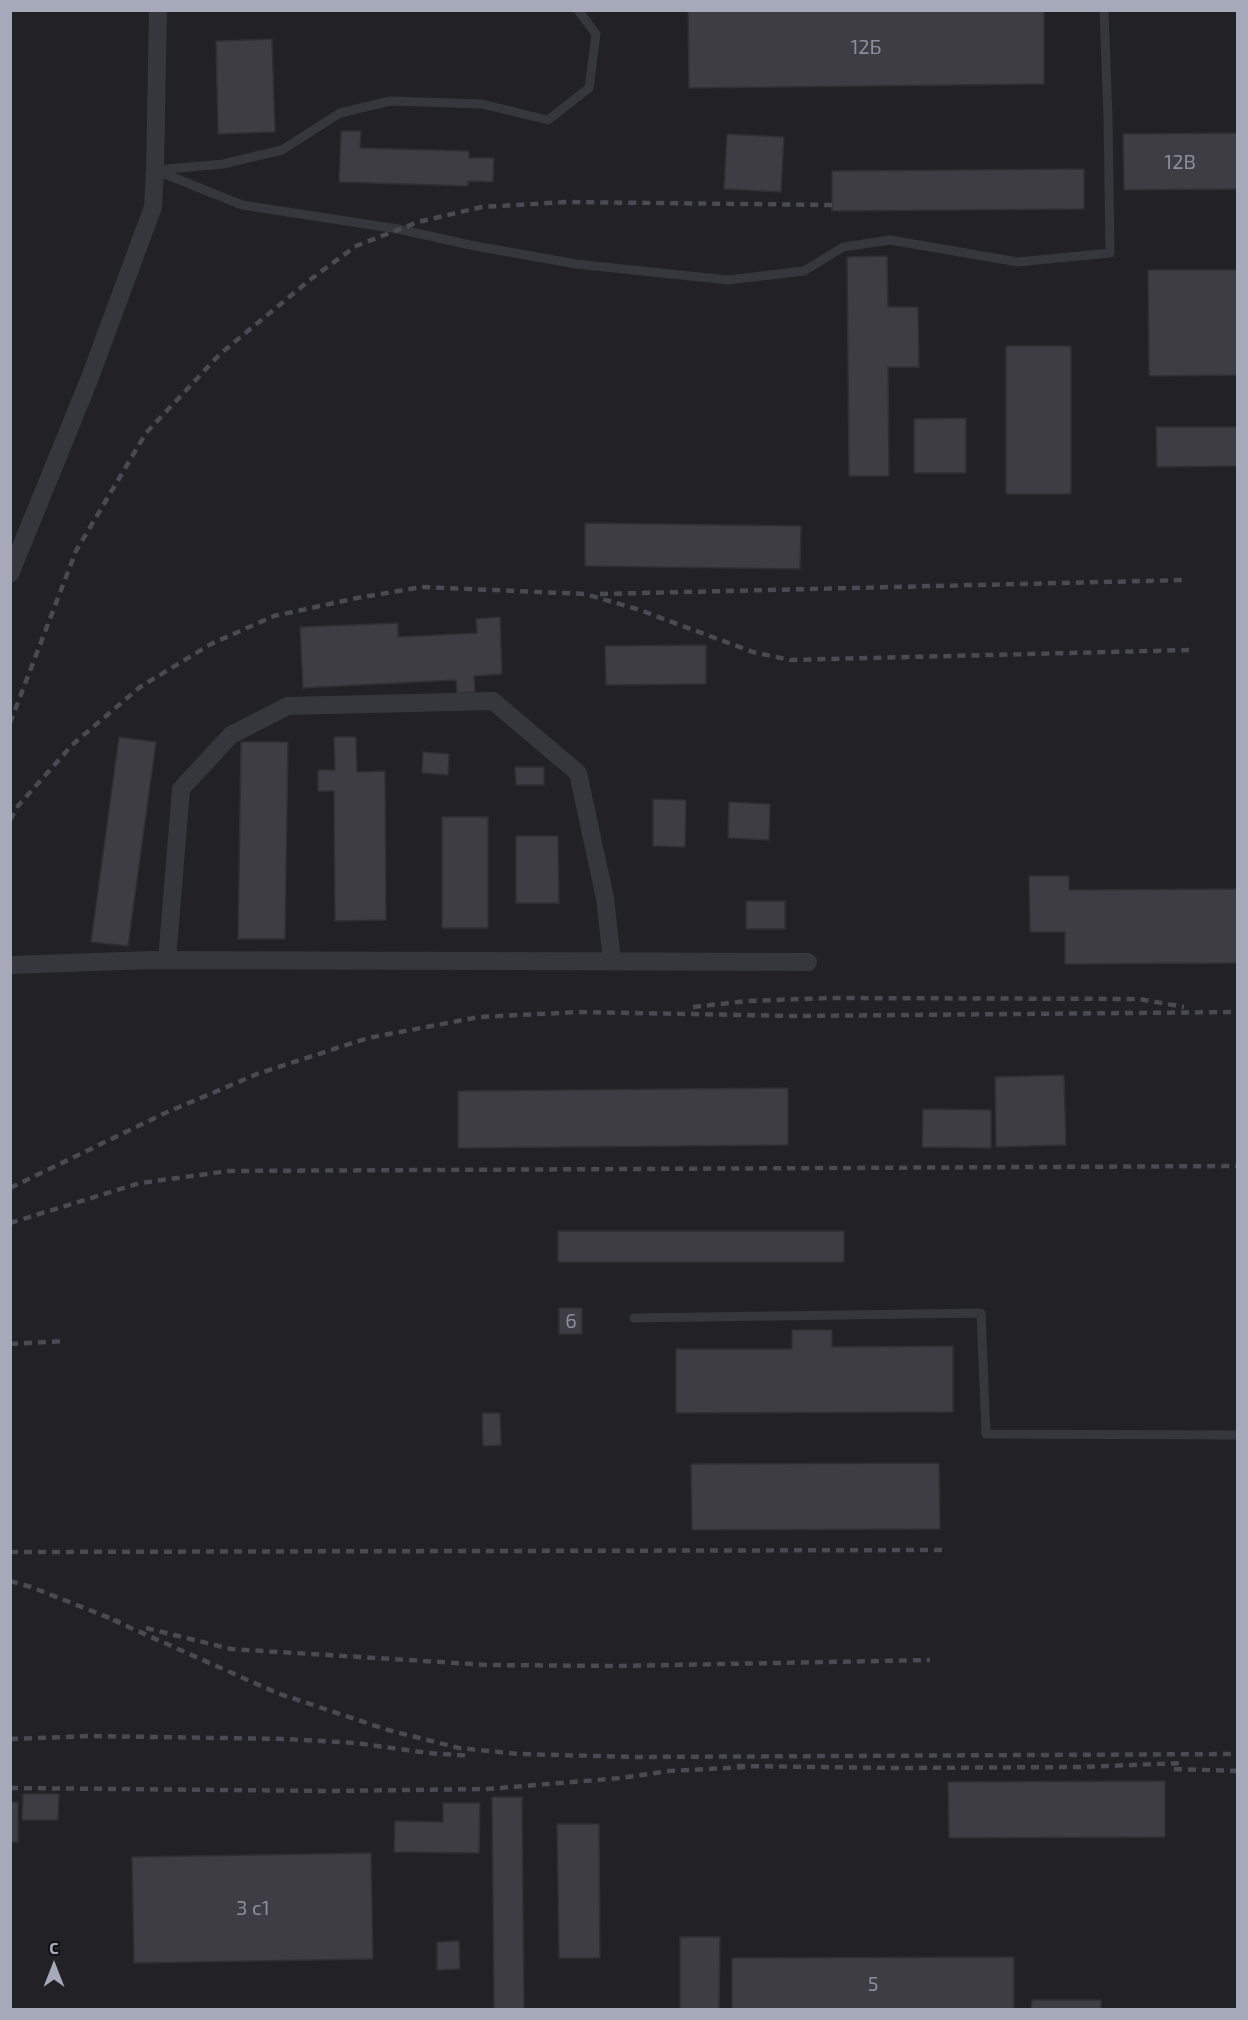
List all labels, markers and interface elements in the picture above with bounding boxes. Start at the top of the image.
house number: 12Б [850,35,882,59]
house number: 12В [1164,150,1196,174]
house number: 6 [565,1309,577,1333]
house number: 3 с1 [236,1896,270,1920]
north arrow [24,1936,84,1996]
text: С [49,1938,59,1957]
house number: 5 [868,1972,878,1996]

